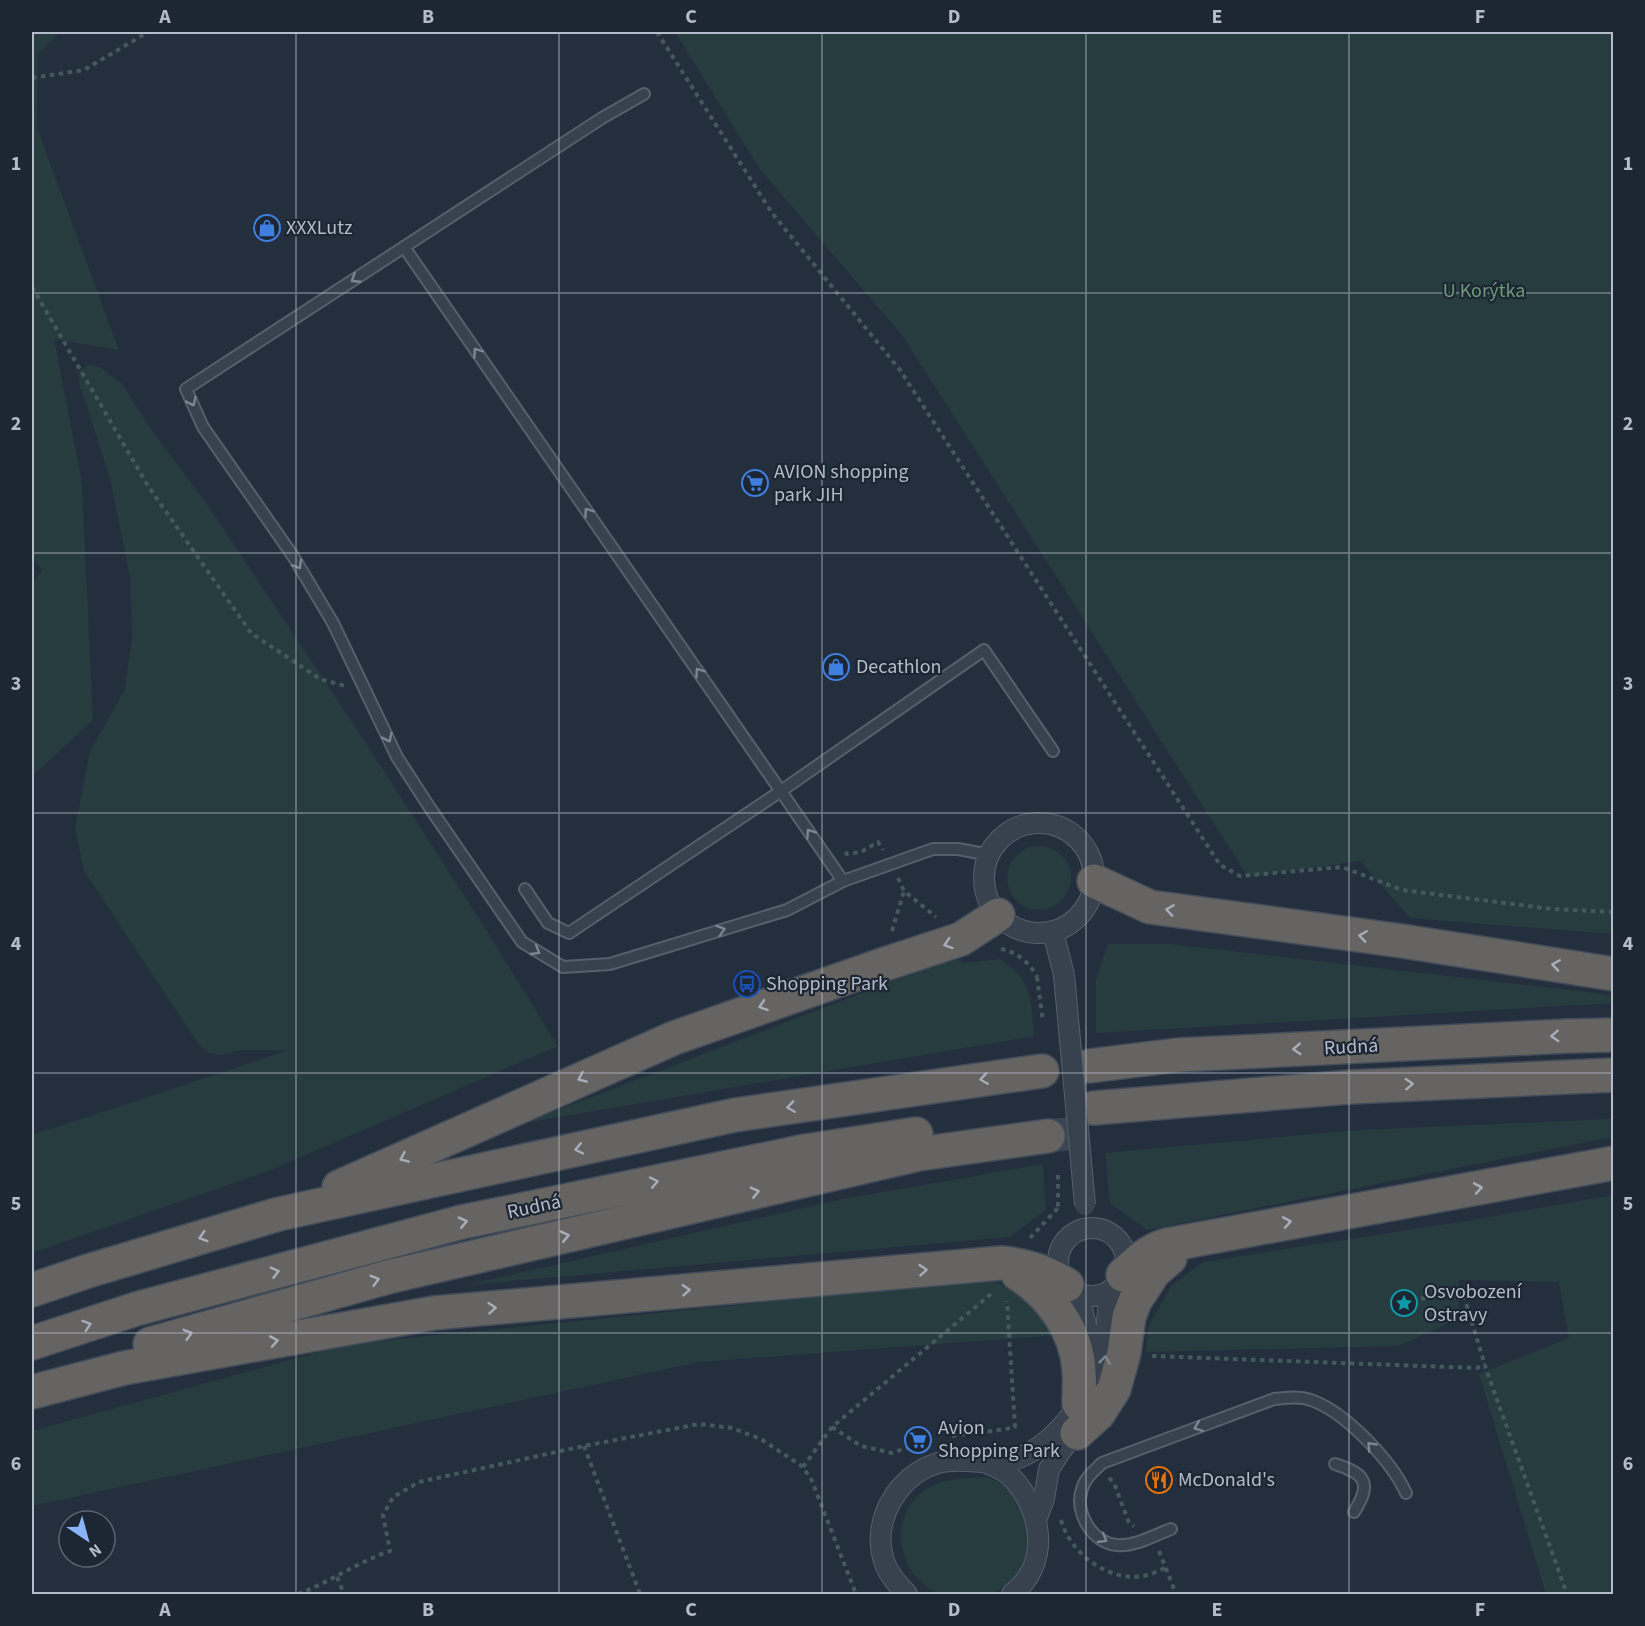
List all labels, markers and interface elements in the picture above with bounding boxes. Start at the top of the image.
text: A [158,3,171,31]
text: B [422,3,434,31]
text: C [685,3,697,31]
text: D [948,3,960,31]
text: E [1212,3,1222,31]
text: F [1475,3,1485,31]
text: 1 [11,150,21,178]
text: 1 [1623,150,1633,178]
shop icon: XXXLutz [252,213,282,243]
place label: XXXLutz [286,214,352,242]
one-way arrow [351,271,362,282]
park label: U Korýtka [1443,277,1525,305]
one-way arrow [473,347,484,358]
one-way arrow [184,395,196,406]
text: 2 [11,410,21,438]
text: 2 [1623,410,1633,438]
place label: AVION shopping park JIH [774,458,909,509]
supermarket icon: AVION shopping park JIH [740,468,770,498]
one-way arrow [584,508,595,519]
one-way arrow [291,559,303,569]
shop icon: Decathlon [821,652,851,682]
place label: Decathlon [856,653,941,681]
one-way arrow [695,668,706,679]
text: 3 [11,670,21,698]
text: 3 [1623,670,1633,698]
one-way arrow [380,731,392,742]
one-way arrow [806,828,817,839]
one-way arrow [1165,904,1174,916]
one-way arrow [715,925,726,937]
text: 4 [11,930,22,958]
one-way arrow [1358,930,1367,943]
text: 4 [1623,930,1634,958]
one-way arrow [943,937,954,949]
one-way arrow [530,943,540,955]
one-way arrow [1551,959,1560,971]
bus stop icon: Shopping Park [732,969,762,999]
place label: Shopping Park [766,970,888,998]
one-way arrow [758,999,769,1012]
one-way arrow [1551,1030,1560,1043]
street label: Rudná [1323,1032,1379,1062]
one-way arrow [1293,1043,1302,1056]
one-way arrow [577,1071,588,1083]
one-way arrow [979,1073,989,1085]
one-way arrow [1404,1077,1413,1090]
one-way arrow [786,1100,796,1112]
one-way arrow [575,1142,585,1155]
one-way arrow [400,1150,411,1162]
one-way arrow [649,1176,659,1189]
one-way arrow [1474,1182,1483,1194]
one-way arrow [750,1186,760,1199]
street label: Rudná [504,1188,564,1226]
text: 5 [11,1190,21,1218]
text: 5 [1623,1190,1633,1218]
one-way arrow [458,1216,468,1229]
one-way arrow [1282,1217,1291,1229]
one-way arrow [198,1230,209,1242]
one-way arrow [560,1230,570,1243]
one-way arrow [919,1264,928,1277]
one-way arrow [269,1266,279,1279]
one-way arrow [369,1275,380,1287]
place label: Osvobození Ostravy [1424,1278,1523,1329]
one-way arrow [682,1284,691,1297]
place icon: Osvobození Ostravy [1389,1288,1419,1318]
one-way arrow [488,1302,497,1315]
one-way arrow [81,1320,92,1332]
one-way arrow [182,1329,192,1341]
one-way arrow [269,1336,278,1348]
one-way arrow [1098,1355,1110,1364]
place label: Avion Shopping Park [938,1414,1060,1465]
one-way arrow [1193,1420,1204,1432]
supermarket icon: Avion Shopping Park [903,1425,933,1455]
one-way arrow [1367,1443,1378,1453]
text: 6 [11,1450,21,1478]
text: 6 [1623,1450,1633,1478]
restaurant icon: McDonald's [1144,1465,1174,1495]
place label: McDonald's [1178,1466,1275,1494]
north arrow [57,1509,117,1569]
one-way arrow [1097,1532,1107,1543]
text: N [84,1538,106,1562]
text: A [158,1596,171,1624]
text: B [422,1596,434,1624]
text: C [685,1596,697,1624]
text: D [948,1596,960,1624]
text: E [1212,1596,1222,1624]
text: F [1475,1596,1485,1624]

